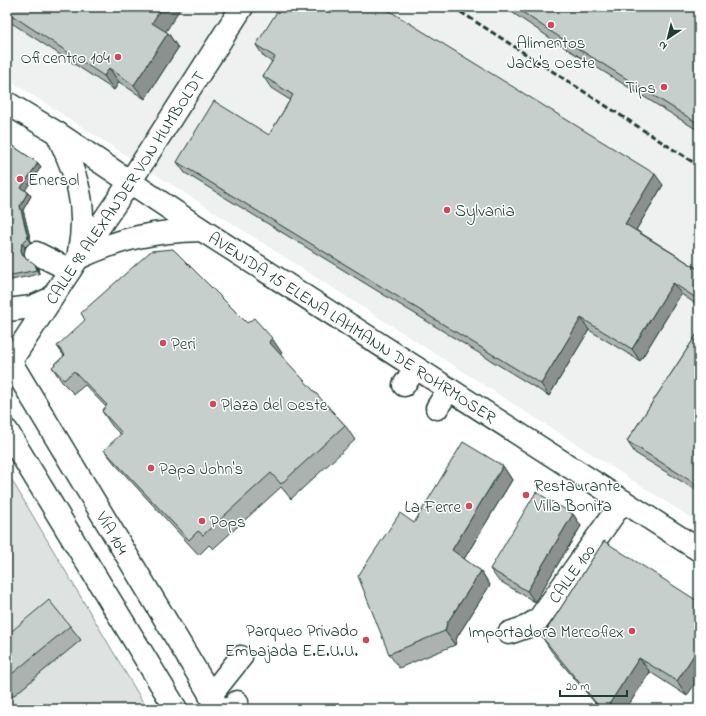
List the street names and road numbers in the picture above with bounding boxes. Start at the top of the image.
street label: CALLE 98 ALEXANDER VON HUMBOLDT [40,66,212,310]
street label: AVENIDA 15 ELENA LAHMANN DE ROHRMOSER [203,226,501,431]
street label: VÍA 104 [89,506,134,560]
street label: CALLE 100 [543,540,602,609]

